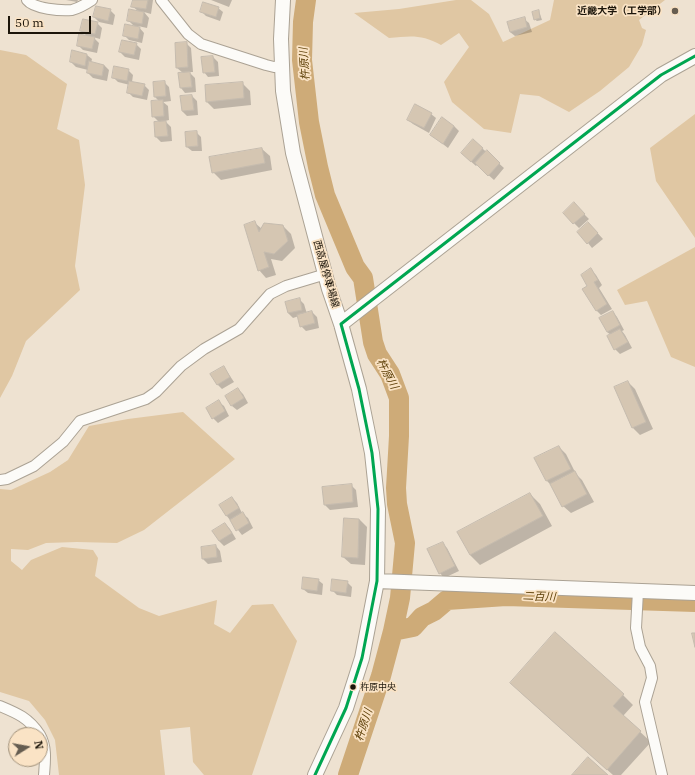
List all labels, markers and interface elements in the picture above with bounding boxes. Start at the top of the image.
place label: 近畿大学（工学部） [577,5,667,17]
marker: 近畿大学（工学部） [670,6,680,16]
scale bar [10,8,93,34]
text: 50 m [15,15,44,30]
water label: 杵原川 [297,47,313,81]
street label: 西高屋停車場線 [311,239,341,309]
water label: 杵原川 [373,356,401,392]
water label: 二百川 [522,590,556,604]
marker: 杵原中央 [348,682,358,692]
place label: 杵原中央 [360,682,396,692]
water label: 杵原川 [353,707,375,743]
north arrow [8,727,48,767]
text: N [31,739,46,751]

